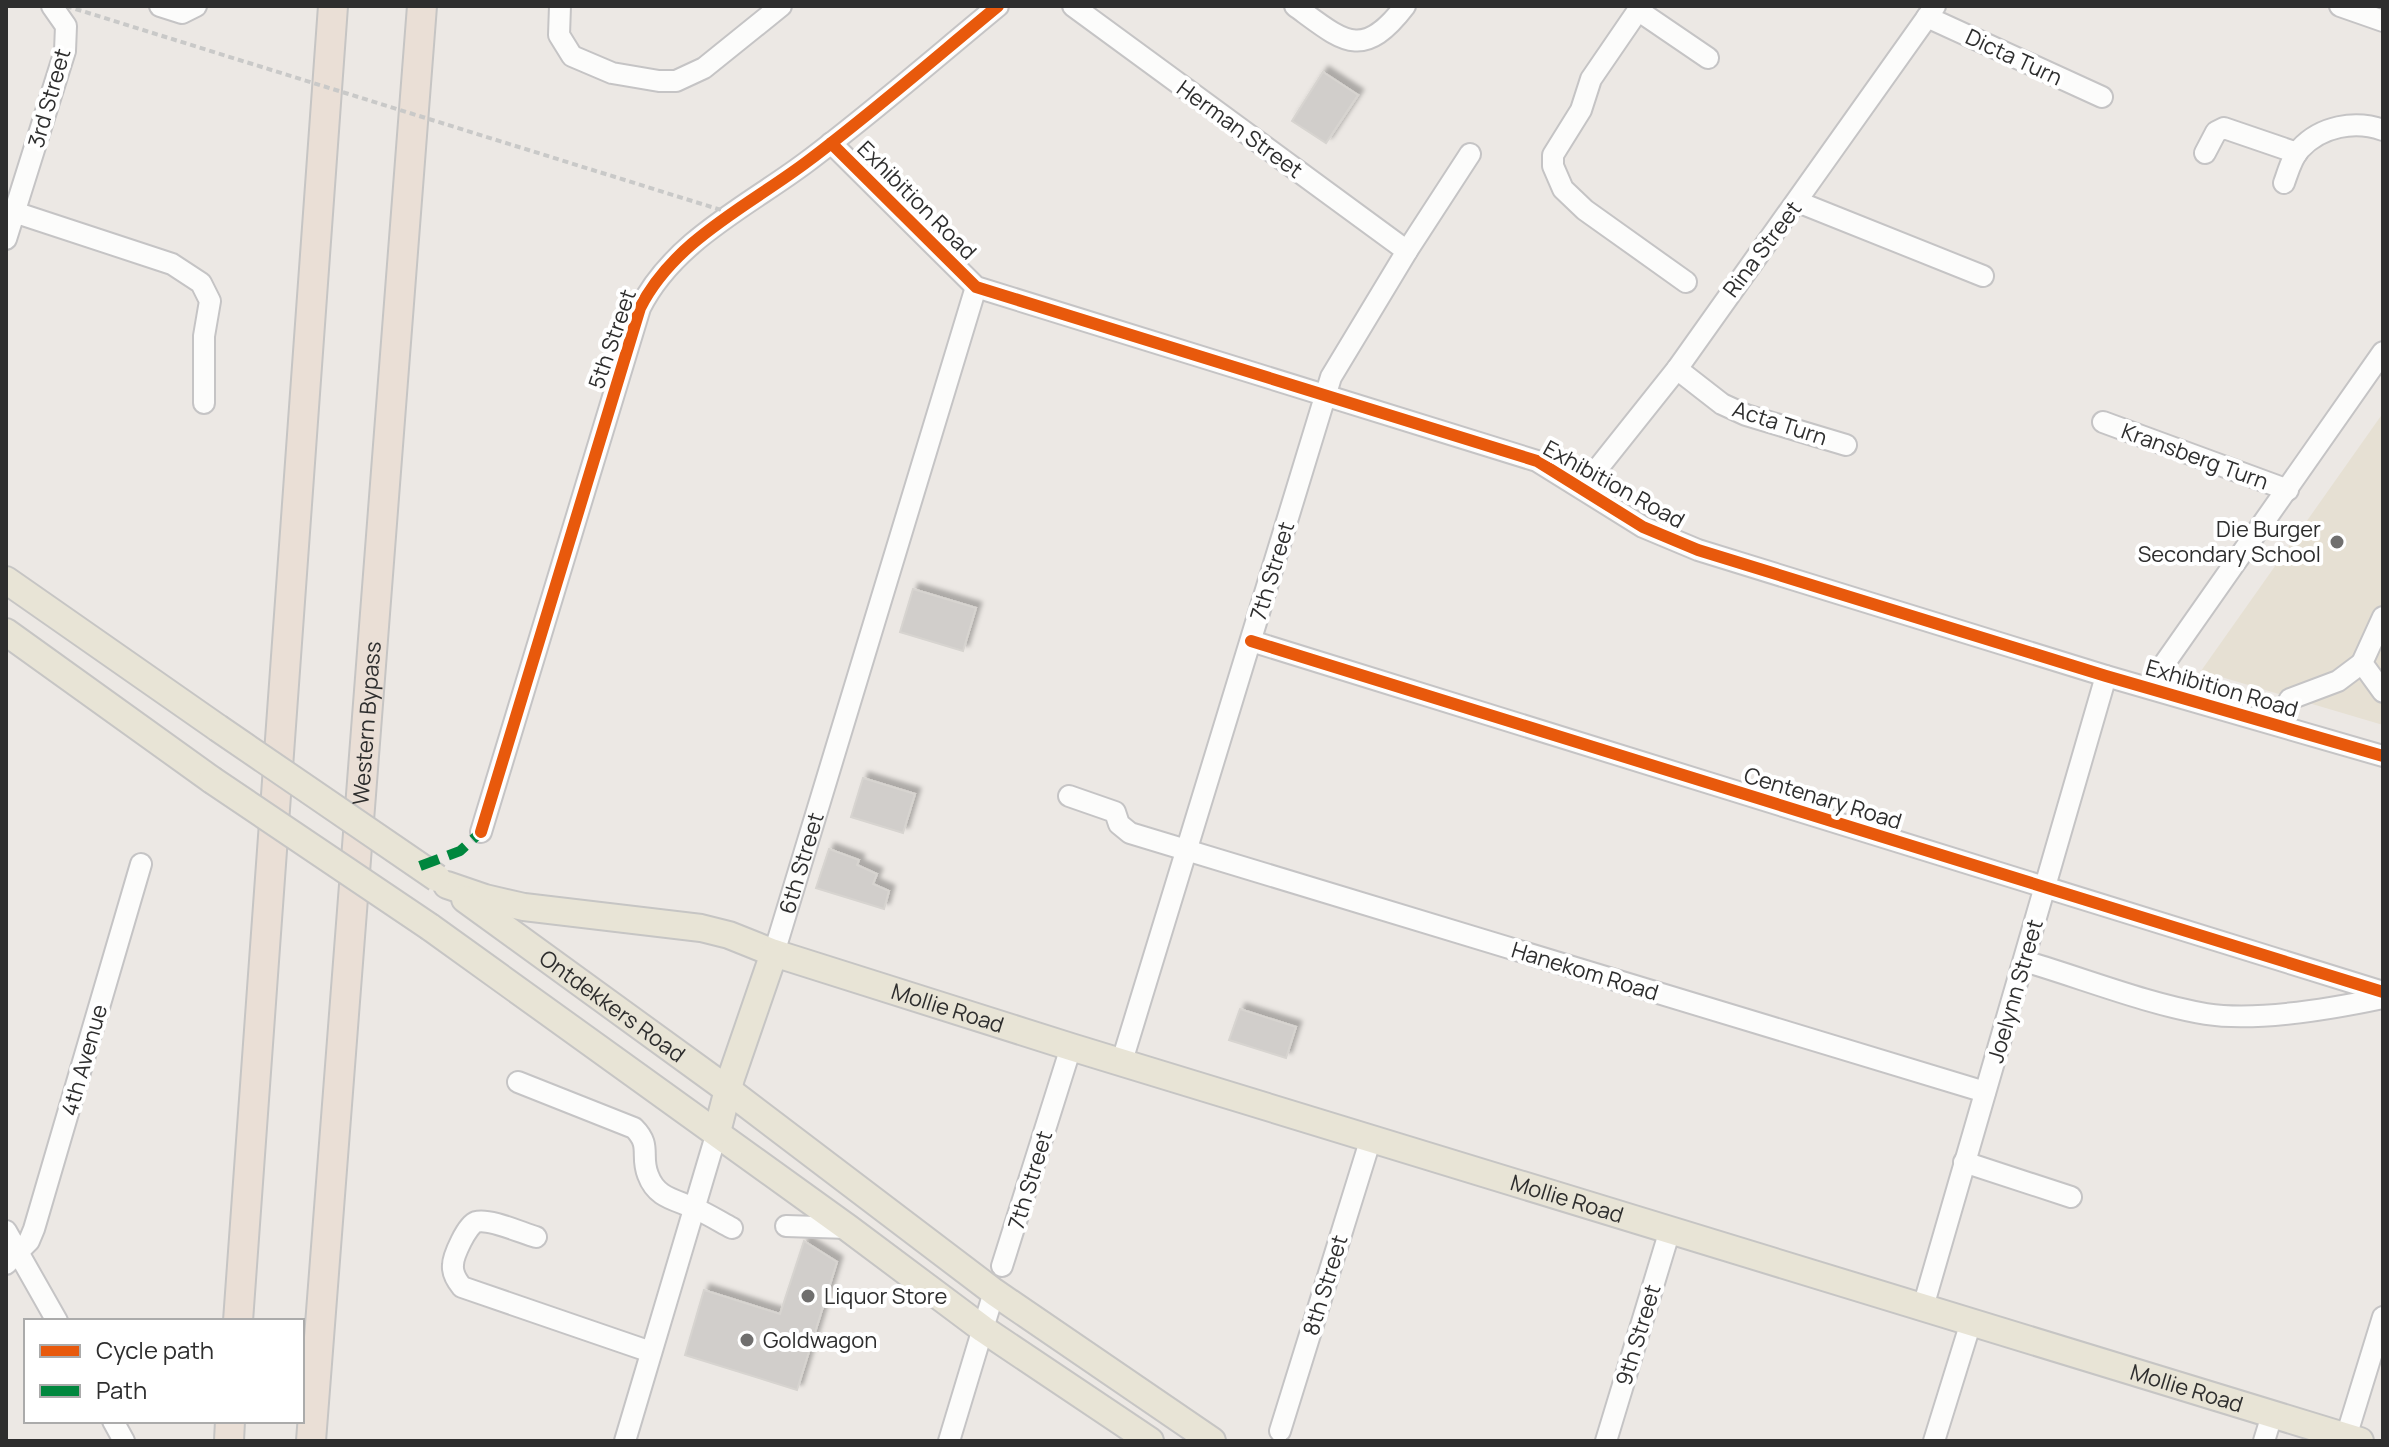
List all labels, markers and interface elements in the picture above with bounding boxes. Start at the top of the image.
street label: Dicta Turn [1961,22,2067,92]
street label: 3rd Street [21,45,78,151]
street label: Herman Street [1171,73,1309,185]
street label: Exhibition Road [851,134,983,266]
street label: Rina Street [1716,195,1808,303]
street label: 5th Street [581,285,643,393]
street label: Acta Turn [1729,394,1831,452]
street label: Kransberg Turn [2117,416,2273,496]
street label: Exhibition Road [1538,433,1690,535]
place label: Die Burger Secondary School [2138,514,2321,569]
street label: 7th Street [1243,518,1301,624]
marker: Die Burger Secondary School [2328,533,2346,551]
street label: Western Bypass [345,640,388,806]
street label: Exhibition Road [2142,652,2302,724]
street label: Centenary Road [1740,760,1906,836]
street label: 6th Street [772,808,831,917]
street label: Joelynn Street [1980,916,2050,1066]
street label: Hanekom Road [1508,934,1662,1008]
street label: Ontdekkers Road [533,943,691,1069]
street label: Mollie Road [888,976,1008,1040]
street label: 4th Avenue [54,1001,114,1119]
street label: 7th Street [1001,1127,1059,1233]
street label: Mollie Road [1507,1167,1627,1230]
street label: 8th Street [1296,1231,1355,1339]
street label: 9th Street [1608,1280,1668,1389]
place label: Liquor Store [824,1281,947,1311]
marker: Liquor Store [799,1287,817,1305]
legend [24,1319,304,1423]
place label: Goldwagon [763,1325,877,1355]
marker: Goldwagon [738,1331,756,1349]
text: Cycle path [96,1333,214,1366]
street label: Mollie Road [2127,1357,2247,1419]
text: Path [96,1373,147,1406]

